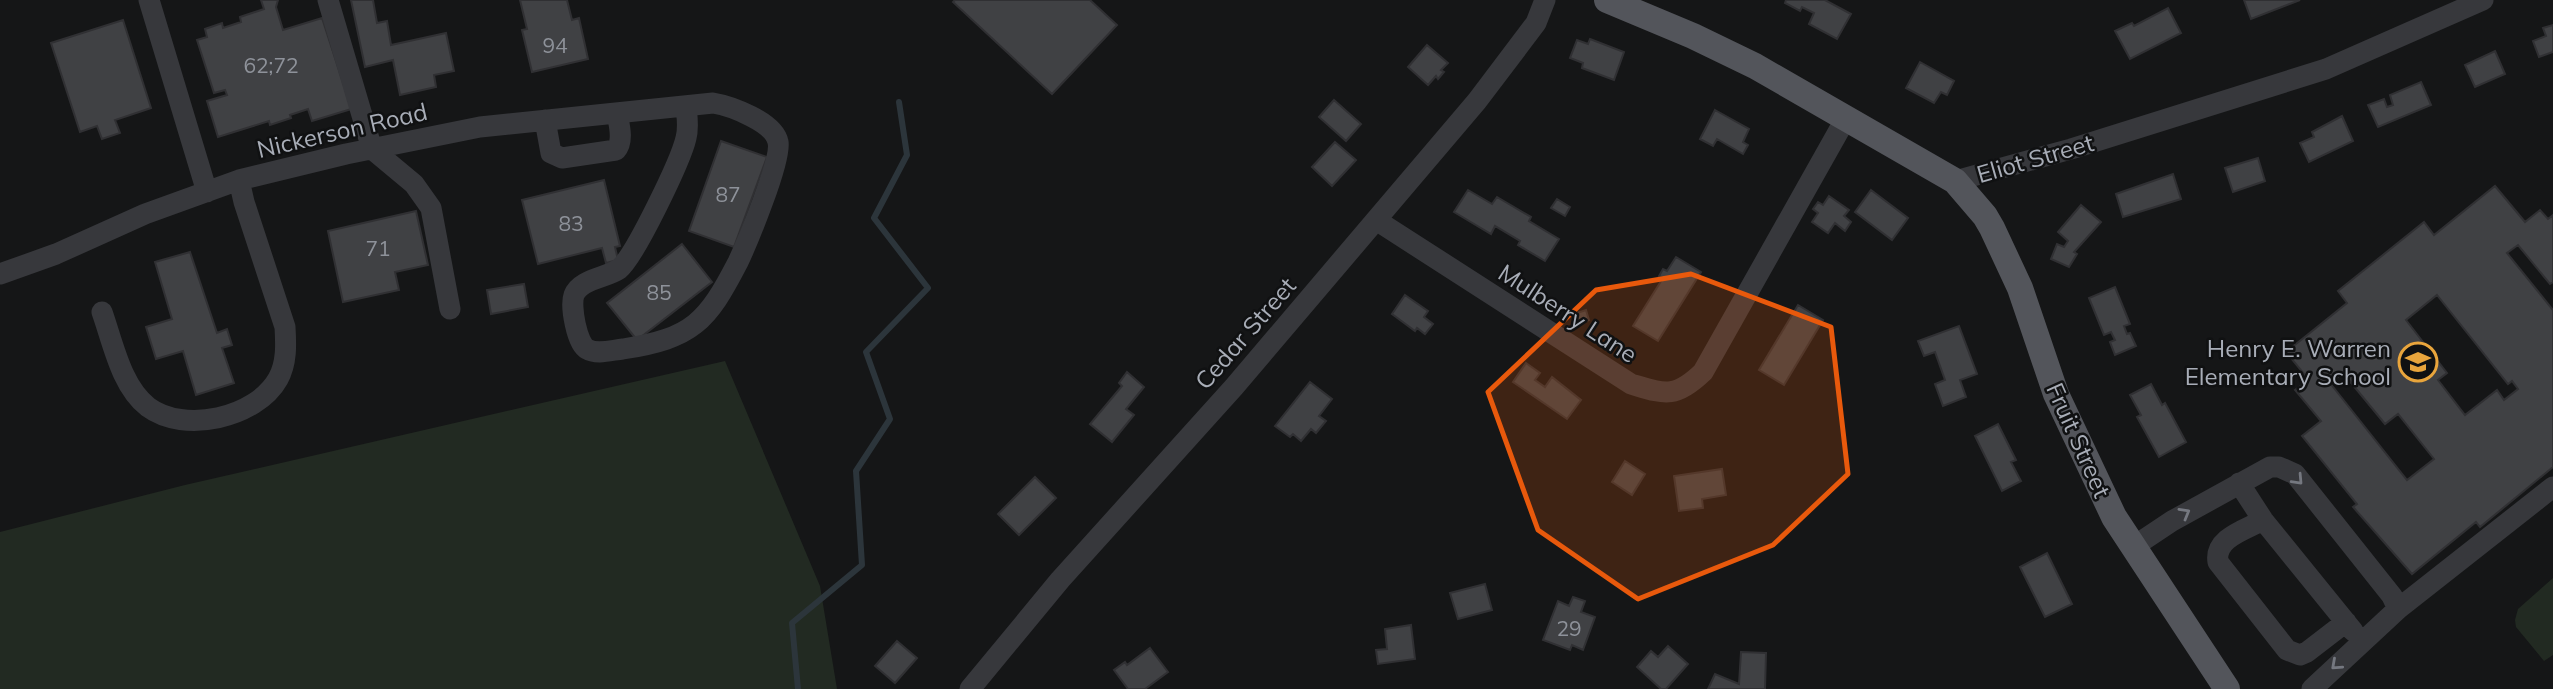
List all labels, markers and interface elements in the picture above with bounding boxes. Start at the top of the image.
house number: 94 [542,32,568,58]
house number: 62;72 [243,52,299,78]
street label: Nickerson Road [254,96,430,164]
street label: Eliot Street [1973,127,2097,189]
house number: 87 [715,181,741,207]
house number: 83 [558,210,584,236]
house number: 71 [365,235,391,261]
street label: Mulberry Lane [1493,257,1643,369]
street label: Cedar Street [1188,271,1302,395]
house number: 85 [646,279,672,305]
place label: Henry E. Warren Elementary School [2185,333,2391,391]
school or university icon: Henry E. Warren Elementary School [2397,341,2439,383]
street label: Fruit Street [2040,378,2118,502]
one-way arrow [2290,472,2303,485]
one-way arrow [2177,509,2190,522]
house number: 29 [1556,615,1582,641]
one-way arrow [2332,657,2345,669]

